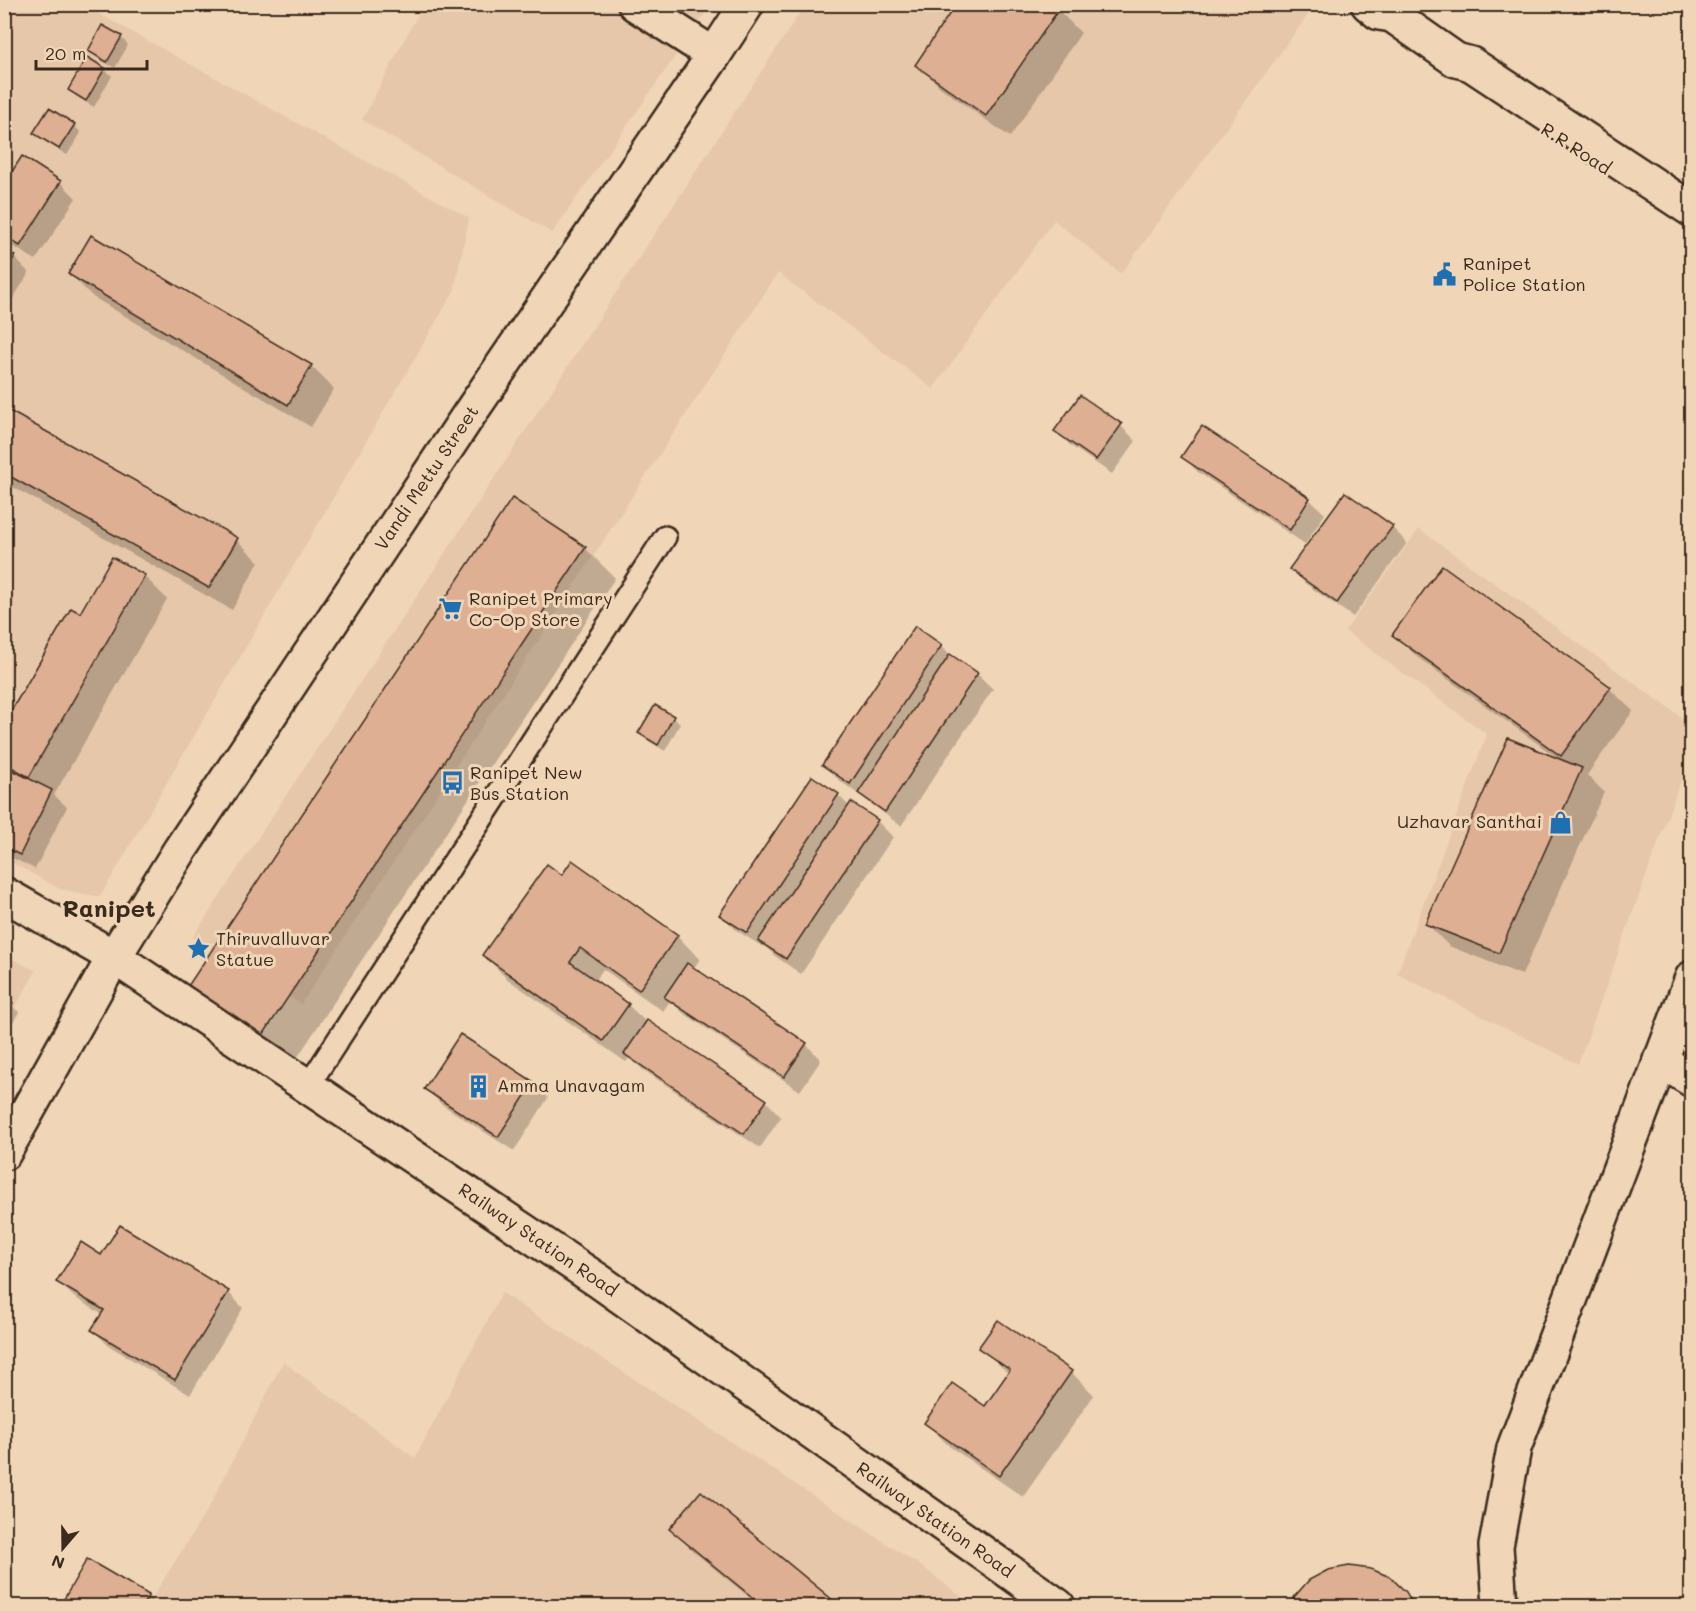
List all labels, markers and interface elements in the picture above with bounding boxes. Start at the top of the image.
scale bar [36,33,147,71]
text: 20 m [45,41,86,65]
street label: R.R Road [1537,117,1616,180]
place label: Ranipet Police Station [1463,251,1586,296]
public building icon: Ranipet Police Station [1432,261,1458,287]
street label: Vandi Mettu Street [369,400,484,554]
place label: Ranipet Primary Co-Op Store [469,586,613,631]
supermarket icon: Ranipet Primary Co-Op Store [438,596,464,622]
place label: Ranipet New Bus Station [470,760,583,805]
bus stop icon: Ranipet New Bus Station [439,770,465,796]
place label: Uzhavar Santhai [1397,809,1542,833]
shop icon: Uzhavar Santhai [1547,809,1573,835]
district label: Ranipet [62,892,156,923]
place label: Thiruvalluvar Statue [216,926,330,971]
place icon: Thiruvalluvar Statue [185,936,211,962]
building icon: Amma Unavagam [466,1073,492,1099]
place label: Amma Unavagam [497,1073,645,1097]
street label: Railway Station Road [454,1177,623,1301]
street label: Railway Station Road [852,1456,1019,1583]
north arrow [33,1518,93,1578]
text: N [48,1551,67,1575]

